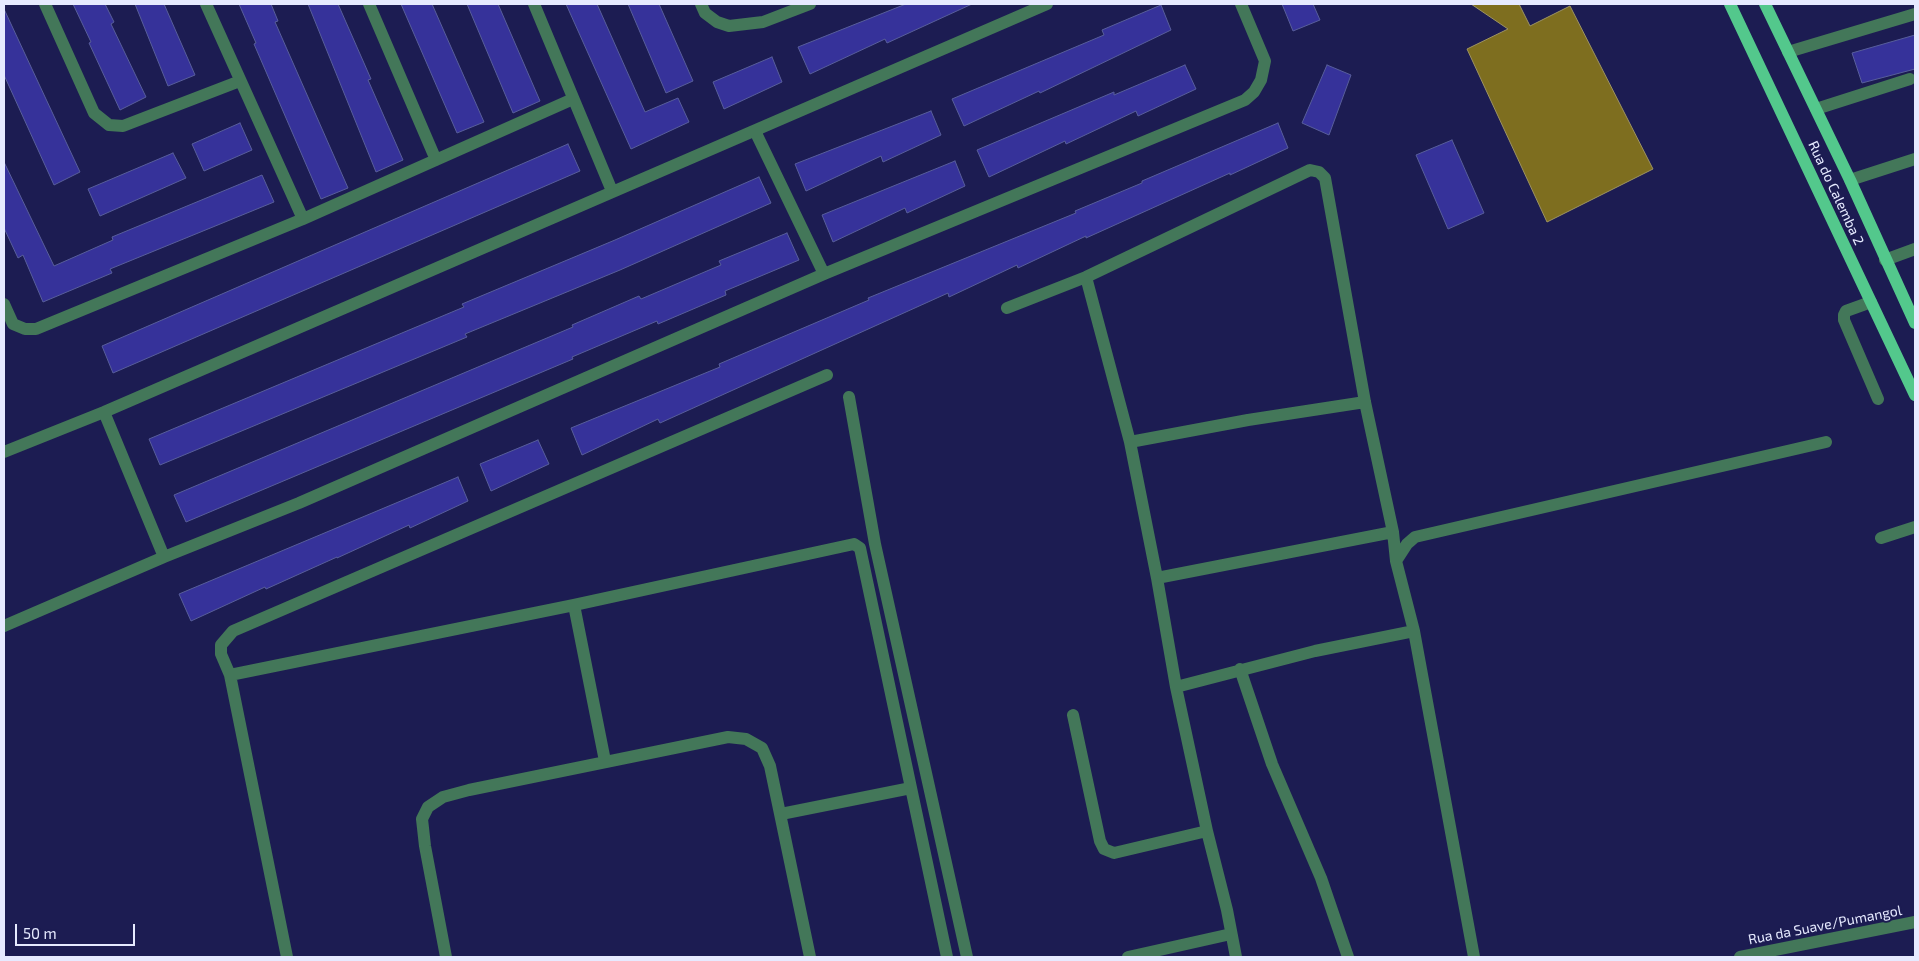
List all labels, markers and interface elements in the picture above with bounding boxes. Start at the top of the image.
street label: Rua do Calemba 2 [1805,138,1867,248]
street label: Rua da Suave/Pumangol [1747,902,1903,948]
scale bar [18,914,138,946]
text: 50 m [23,924,57,942]

